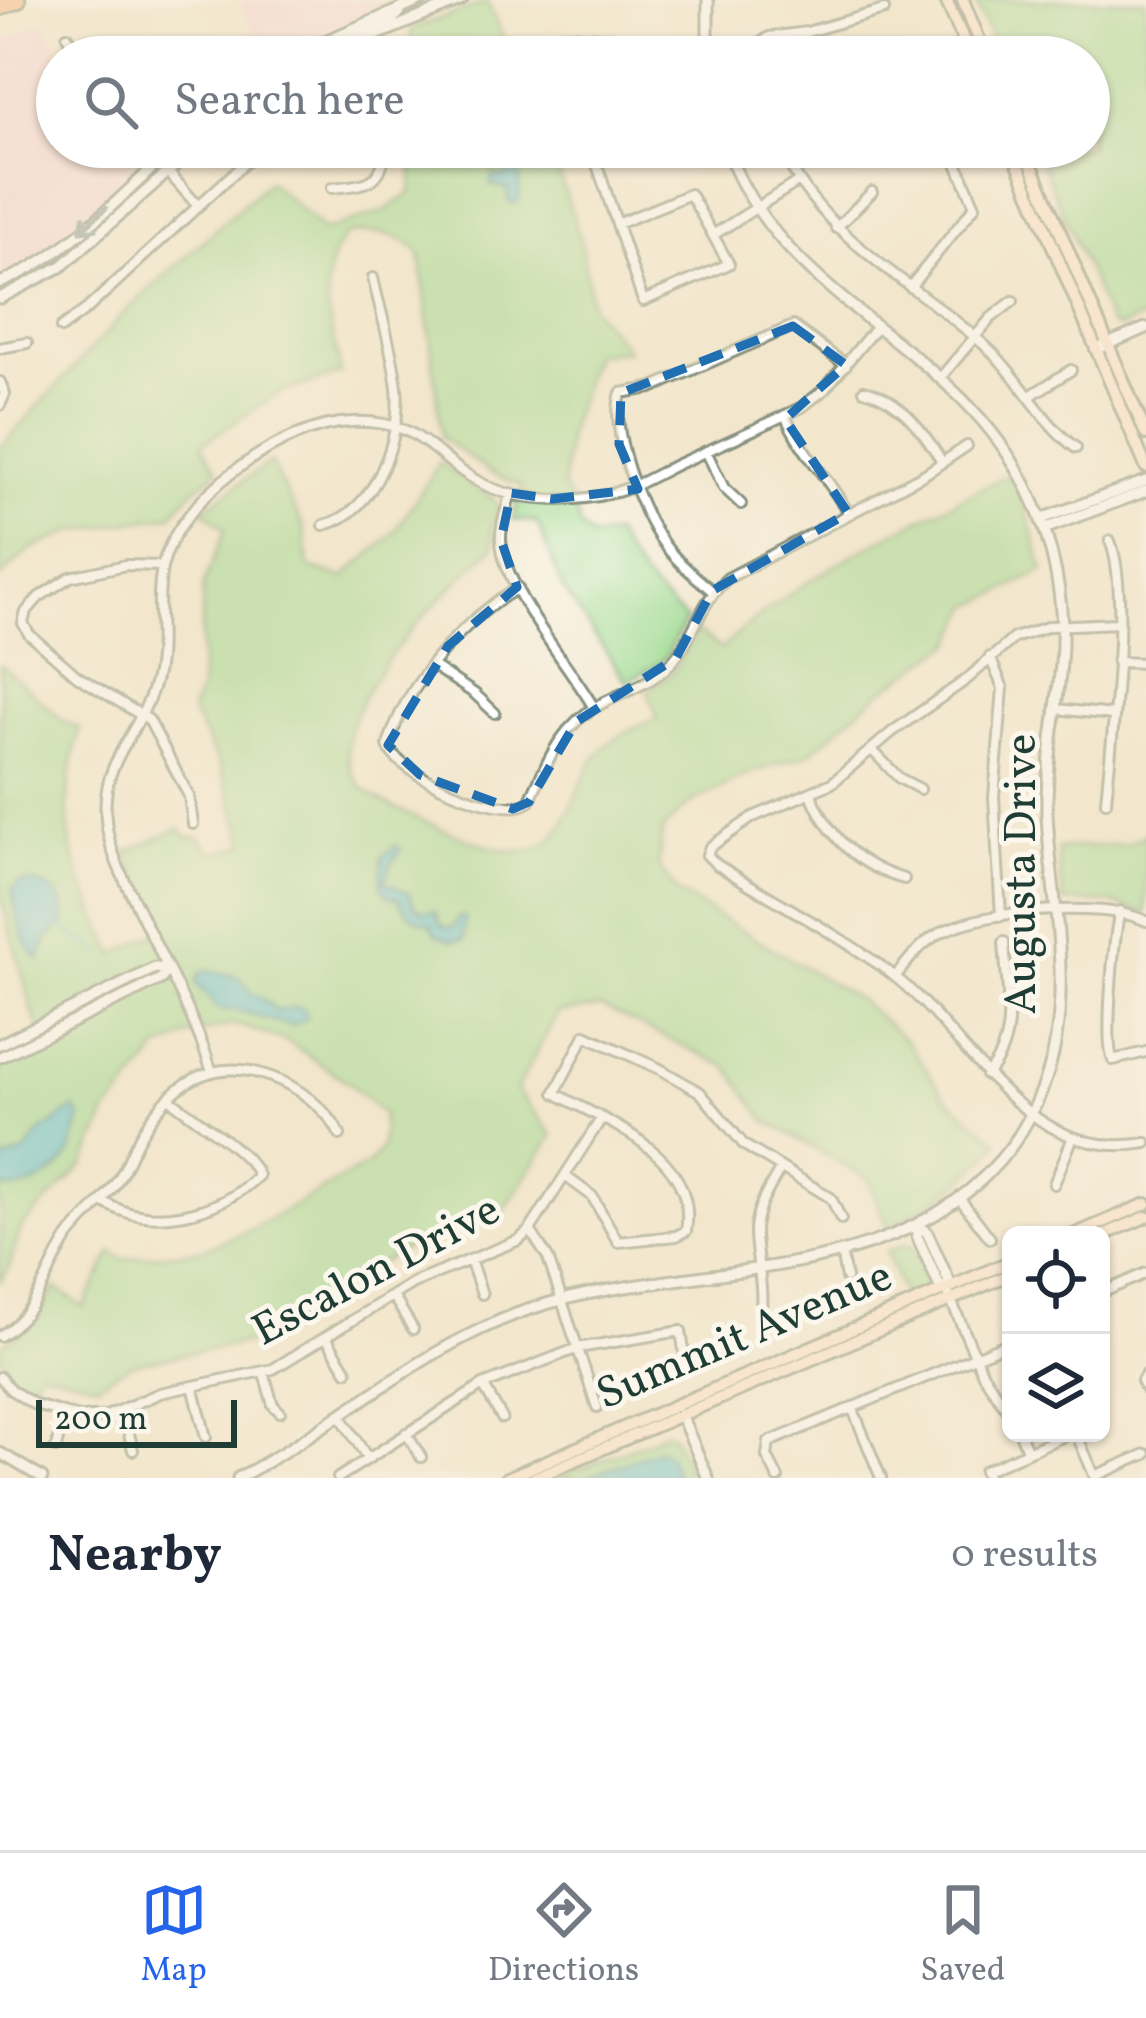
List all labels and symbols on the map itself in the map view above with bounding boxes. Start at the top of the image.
one-way arrow [79,206,109,233]
street label: Augusta Drive [992,734,1055,1014]
street label: Escalon Drive [242,1180,512,1364]
street label: Summit Avenue [588,1246,902,1428]
scale bar [36,1394,237,1447]

